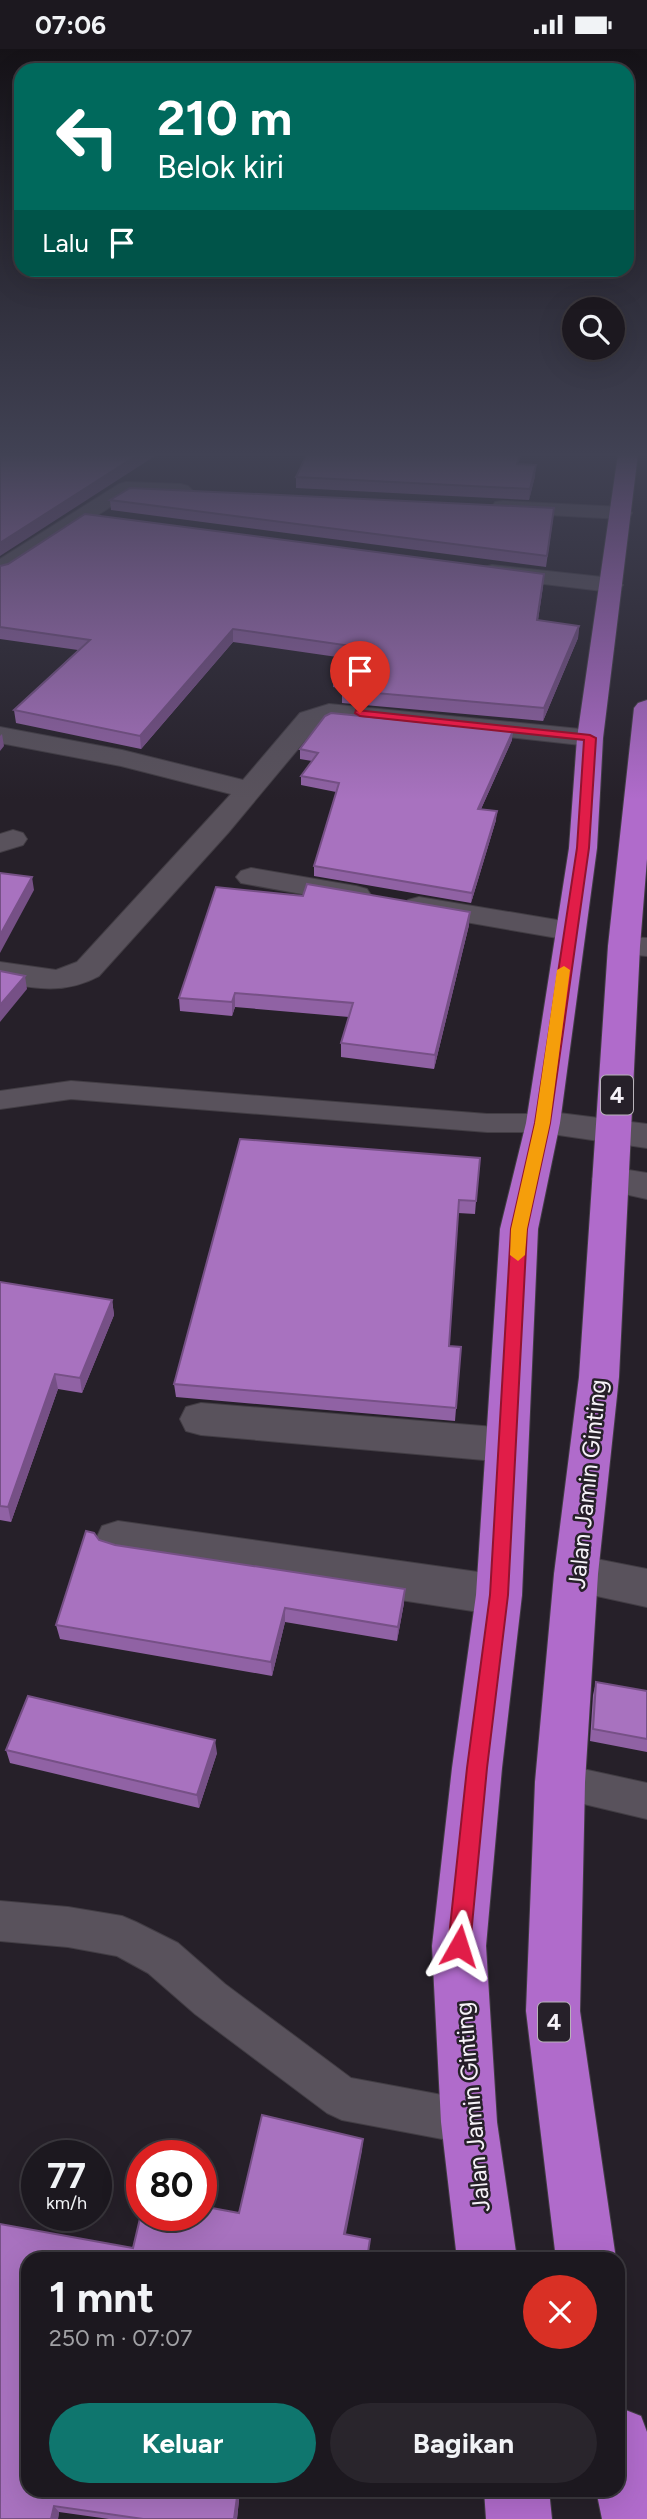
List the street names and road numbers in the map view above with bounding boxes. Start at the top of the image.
road number: 4 [601,1075,633,1114]
street label: Jalan Jamin Ginting [562,1378,612,1590]
street label: Jalan Jamin Ginting [448,2001,496,2213]
road number: 4 [538,2003,570,2041]

